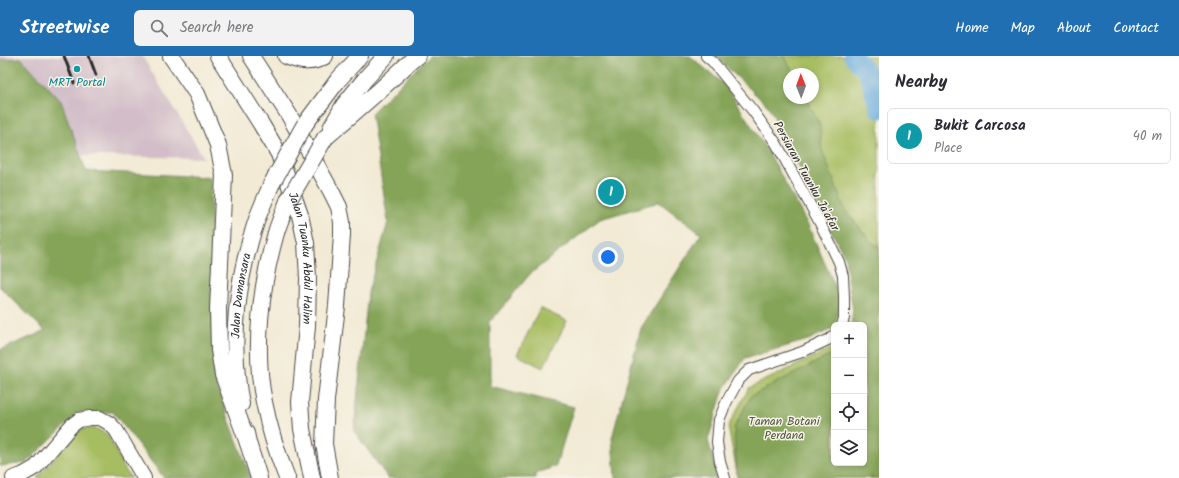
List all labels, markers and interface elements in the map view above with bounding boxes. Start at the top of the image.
search box [134,10,414,46]
text: Streetwise [20,13,110,43]
text: Search here [180,16,254,40]
icon: search [148,17,170,39]
text: Home [955,17,989,39]
text: Map [1011,17,1035,39]
text: About [1057,17,1091,39]
text: Contact [1113,17,1159,39]
marker: MRT Portal [72,64,82,74]
north arrow [783,68,819,104]
text: Nearby [895,69,947,96]
place label: MRT Portal [49,73,105,92]
text: Bukit Carcosa [934,114,1026,138]
street label: Persiaran Tuanku Ja'afar [768,117,845,235]
text: 1 [907,126,911,147]
text: 40 m [1133,126,1162,147]
text: Place [934,138,962,159]
pin: 1 [598,177,624,207]
street label: Jalan Tuanku Abdul Halim [283,189,318,325]
your location [598,247,618,267]
street label: Jalan Damansara [226,250,256,339]
map controls [831,322,867,466]
button: + [831,322,867,358]
button: − [831,358,867,394]
button: locate [831,394,867,430]
park label: Taman Botani Perdana [748,412,821,445]
button: layers [831,430,867,466]

